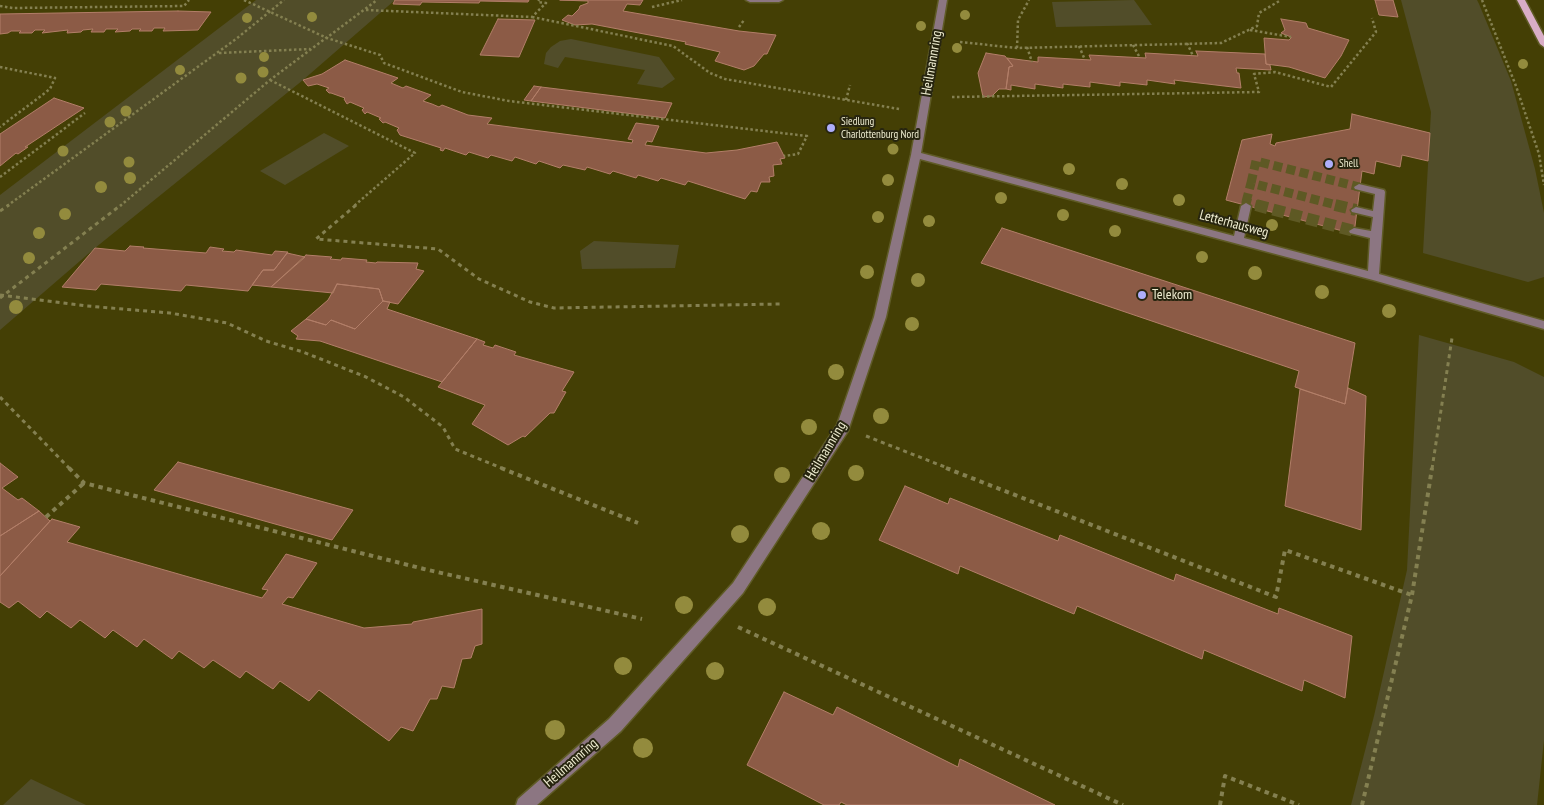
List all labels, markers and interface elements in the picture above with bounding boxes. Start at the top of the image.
street label: Heilmannring [918,29,946,97]
place label: Siedlung Charlottenburg Nord [841,115,919,141]
marker: Siedlung Charlottenburg Nord [825,122,837,134]
place label: Shell [1339,157,1358,171]
marker: Shell [1323,158,1335,170]
street label: Letterhausweg [1198,207,1270,241]
place label: Telekom [1152,287,1192,303]
marker: Telekom [1136,289,1148,301]
street label: Heilmannring [802,419,850,483]
street label: Heilmannring [541,735,601,791]

